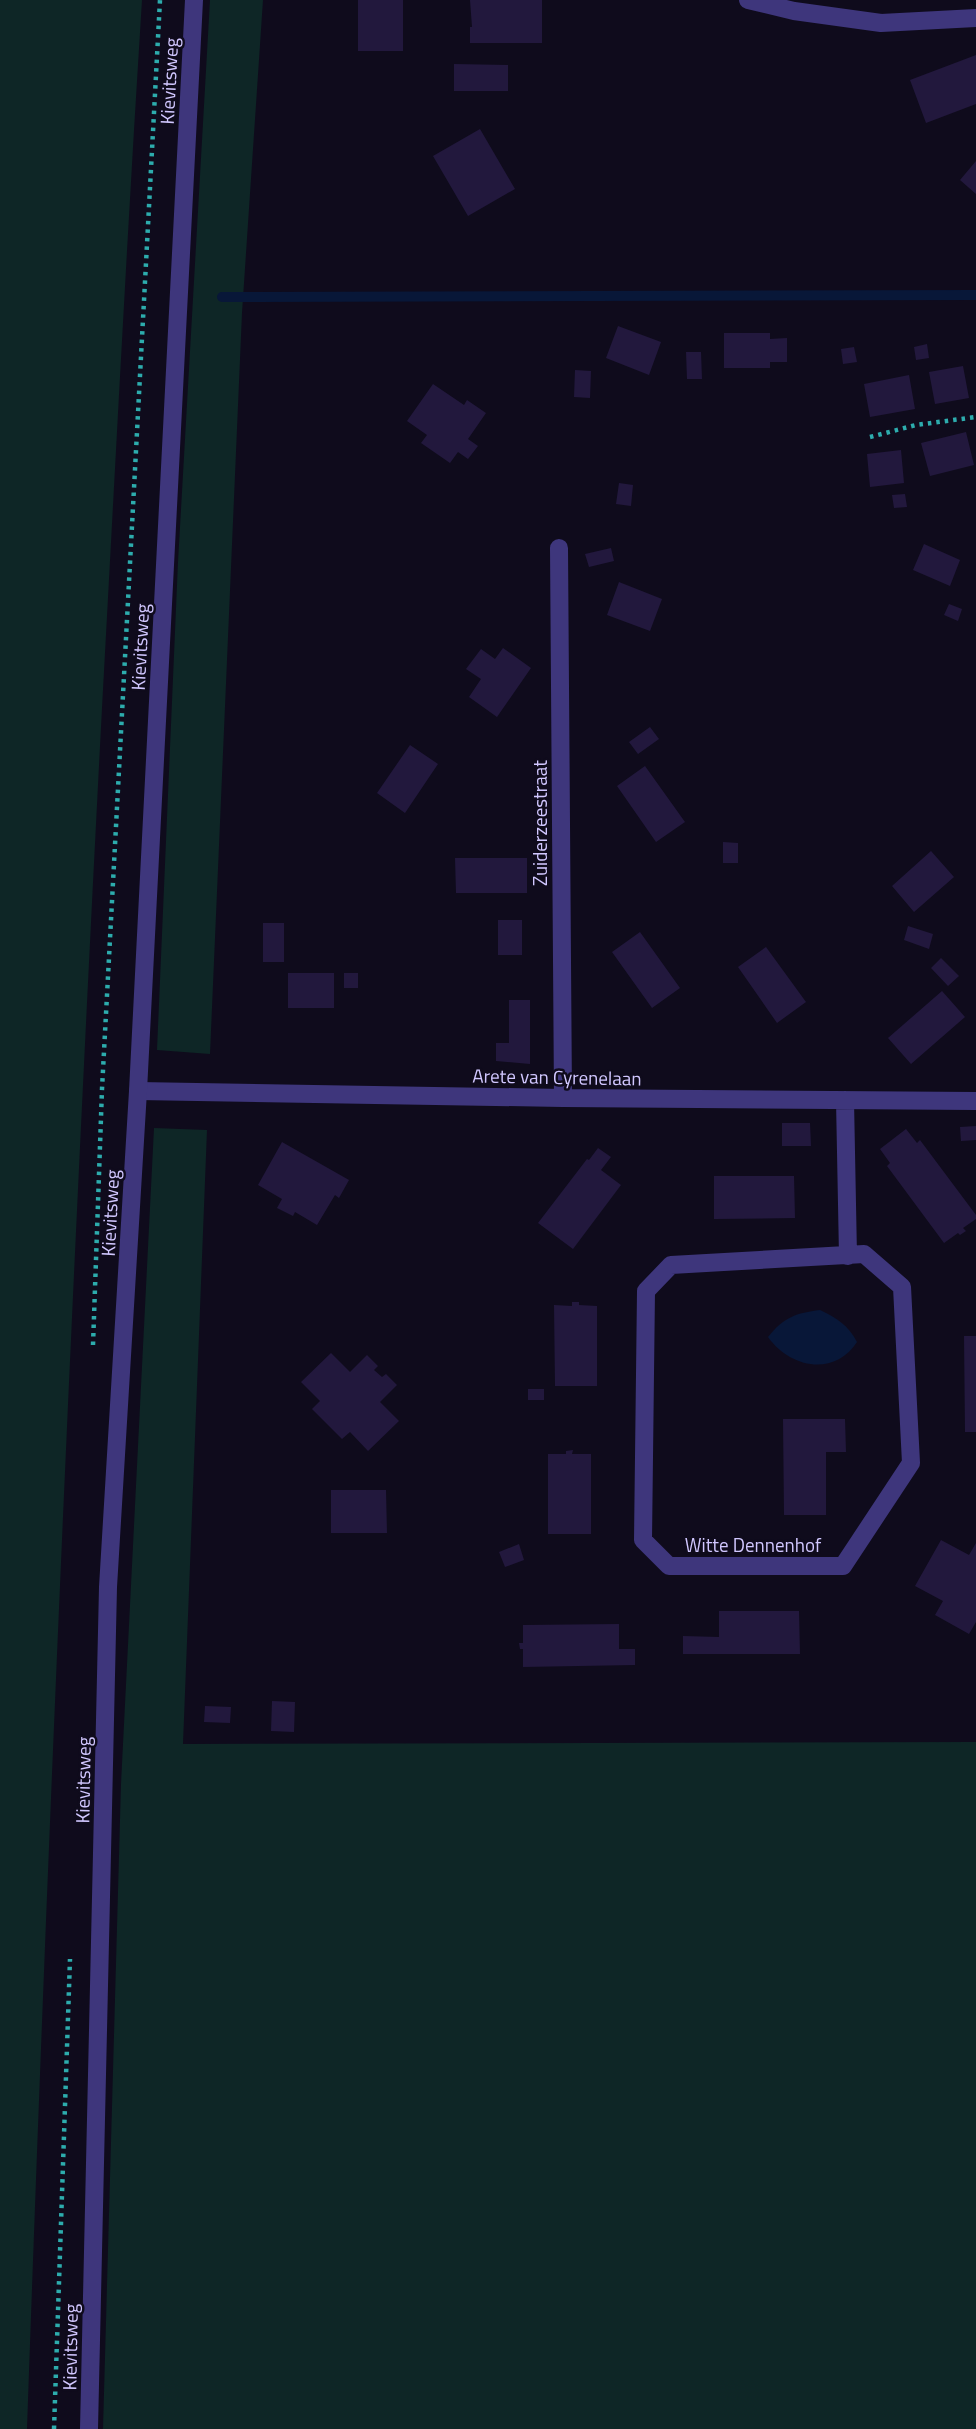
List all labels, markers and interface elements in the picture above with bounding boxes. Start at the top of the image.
street label: Kievitsweg [152,37,185,125]
street label: Kievitsweg [123,603,156,691]
street label: Zuiderzeestraat [525,760,554,886]
street label: Arete van Cyrenelaan [472,1061,642,1092]
street label: Kievitsweg [93,1169,126,1257]
street label: Witte Dennenhof [685,1530,822,1559]
street label: Kievitsweg [67,1736,98,1824]
street label: Kievitsweg [54,2303,85,2391]

